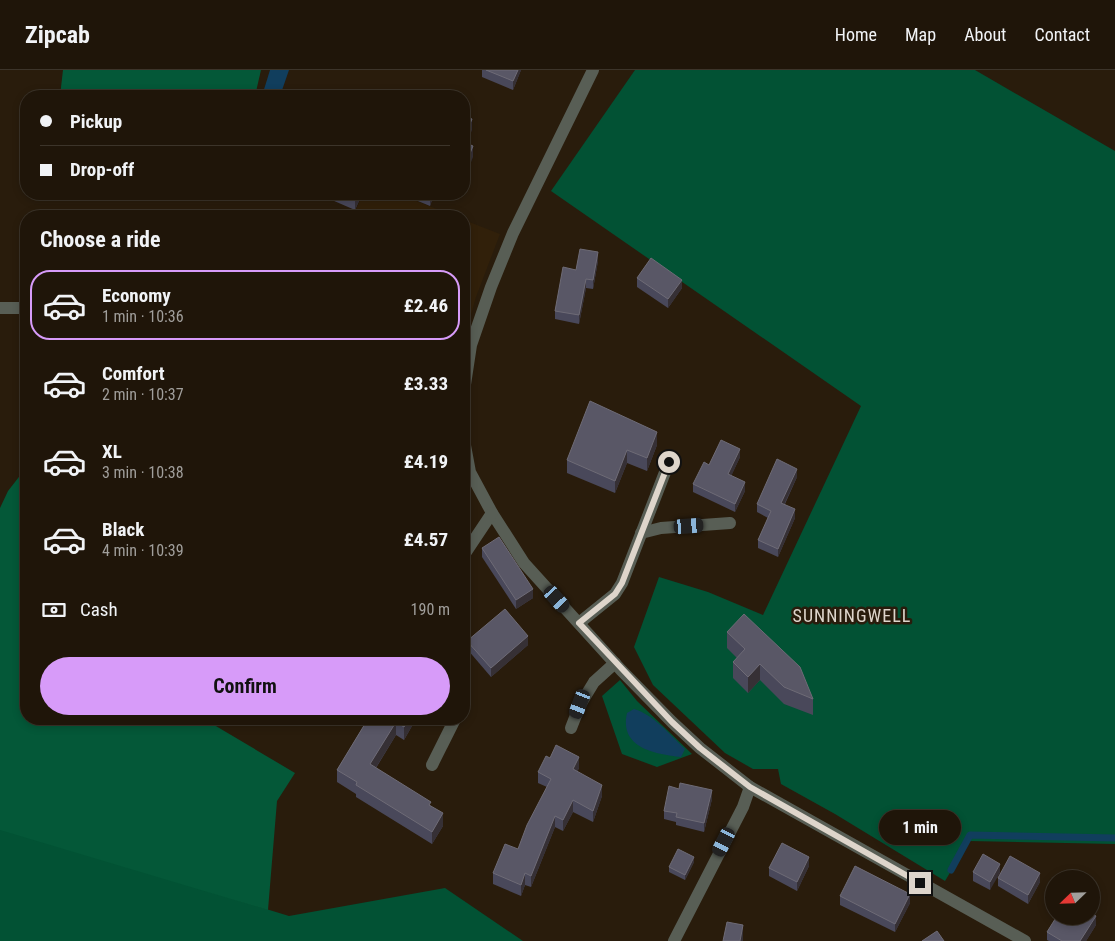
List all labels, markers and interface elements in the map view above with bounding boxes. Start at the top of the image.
text: Zipcab [25,21,90,49]
text: Home [835,24,877,45]
text: Map [905,24,936,45]
text: About [964,24,1006,45]
text: Contact [1034,24,1090,45]
text: Pickup [70,110,122,133]
text: Drop-off [70,158,134,181]
text: Choose a ride [40,227,161,252]
icon: car [42,283,87,328]
text: Economy [102,284,171,307]
text: £2.46 [404,294,448,317]
text: 1 min · 10:36 [102,307,184,326]
icon: car [42,361,87,406]
text: Comfort [102,362,165,385]
text: £3.33 [404,372,448,395]
text: 2 min · 10:37 [102,385,184,404]
icon: car [42,439,87,484]
text: XL [102,440,122,463]
text: £4.19 [404,450,448,473]
route start [658,451,680,473]
text: 3 min · 10:38 [102,463,184,482]
icon: car [42,517,87,562]
car [673,517,704,535]
text: Black [102,518,144,541]
text: £4.57 [404,528,448,551]
text: 4 min · 10:39 [102,541,184,560]
car [541,583,572,615]
icon: cash [40,596,68,624]
text: Cash [80,598,118,621]
text: 190 m [411,600,450,619]
district label: SUNNINGWELL [793,605,911,626]
button: Confirm [40,657,450,715]
car [567,687,592,721]
callout: 1 min [879,810,961,846]
text: 1 min [902,818,938,837]
car [710,825,737,859]
north arrow [1045,870,1100,925]
map controls [1045,870,1100,925]
route end [909,872,931,894]

